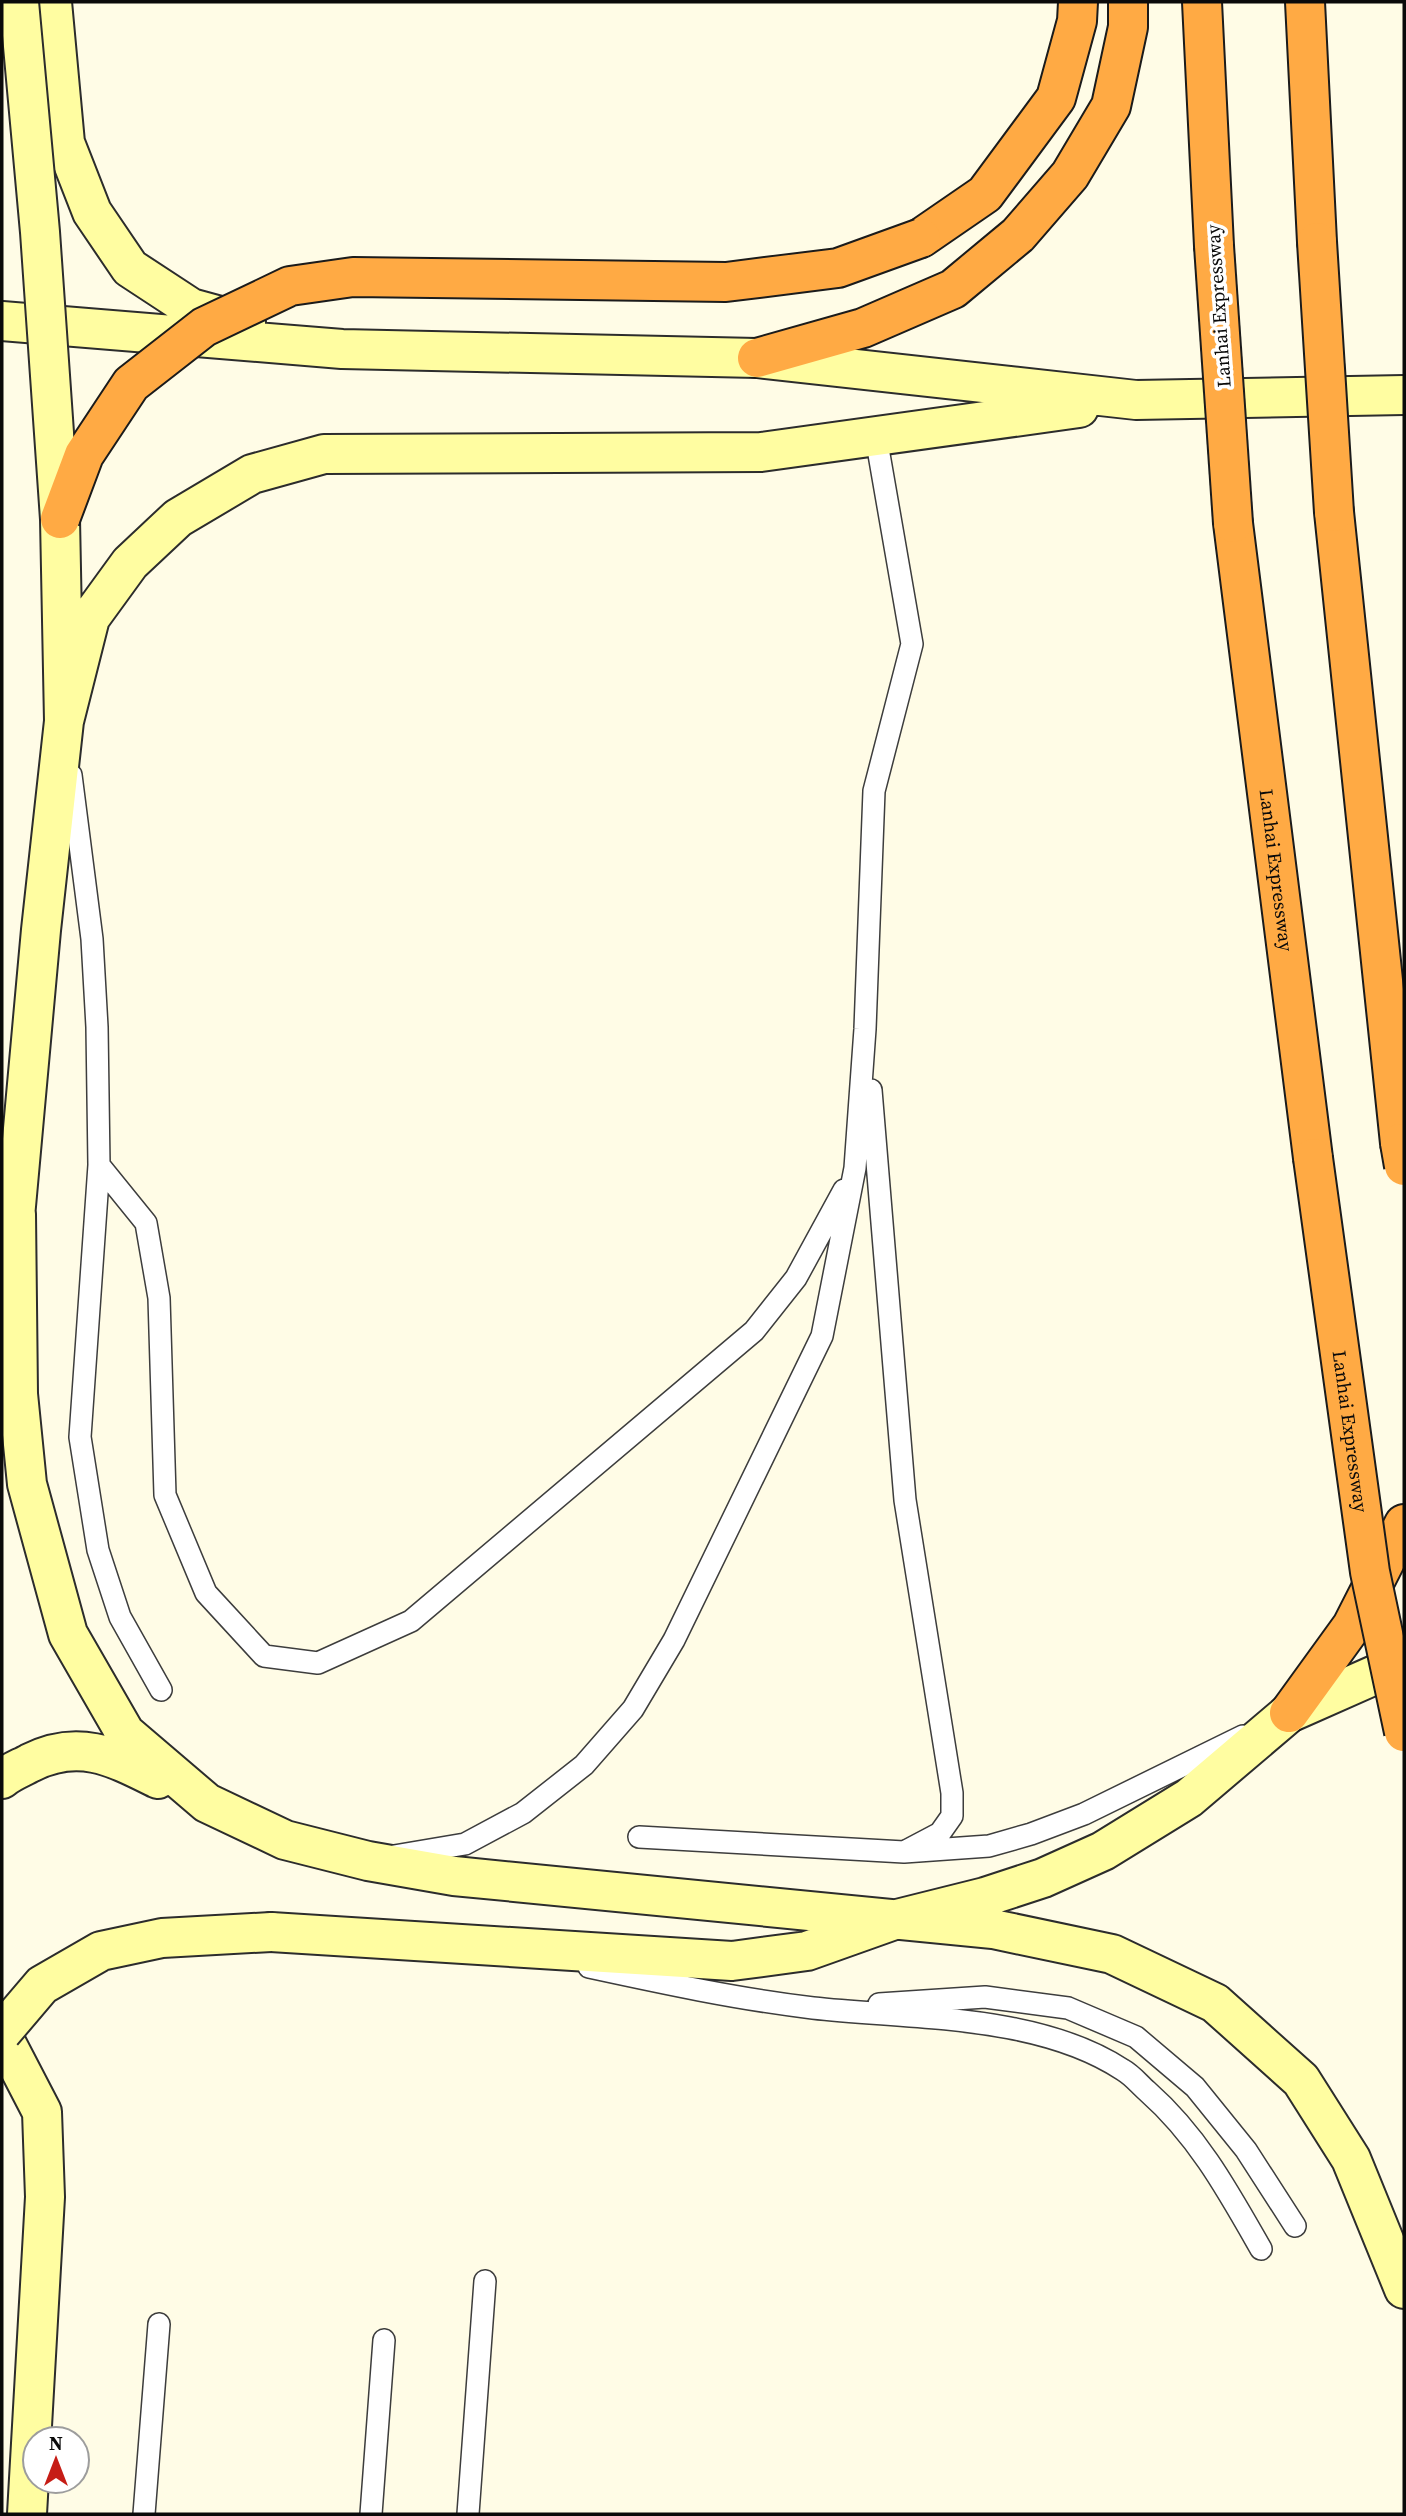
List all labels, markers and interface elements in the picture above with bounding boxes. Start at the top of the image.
street label: Lanhai Expressway [1199,223,1237,388]
street label: Lanhai Expressway [1254,788,1300,953]
street label: Lanhai Expressway [1327,1349,1375,1514]
north arrow [21,2425,91,2495]
text: N [49,2430,63,2456]

